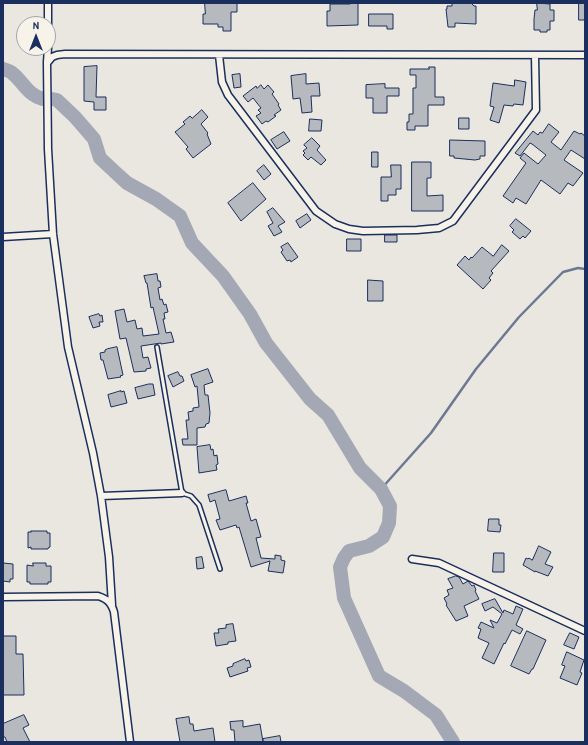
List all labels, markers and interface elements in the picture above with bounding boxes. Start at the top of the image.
north arrow [16,16,56,56]
text: N [33,18,39,32]

